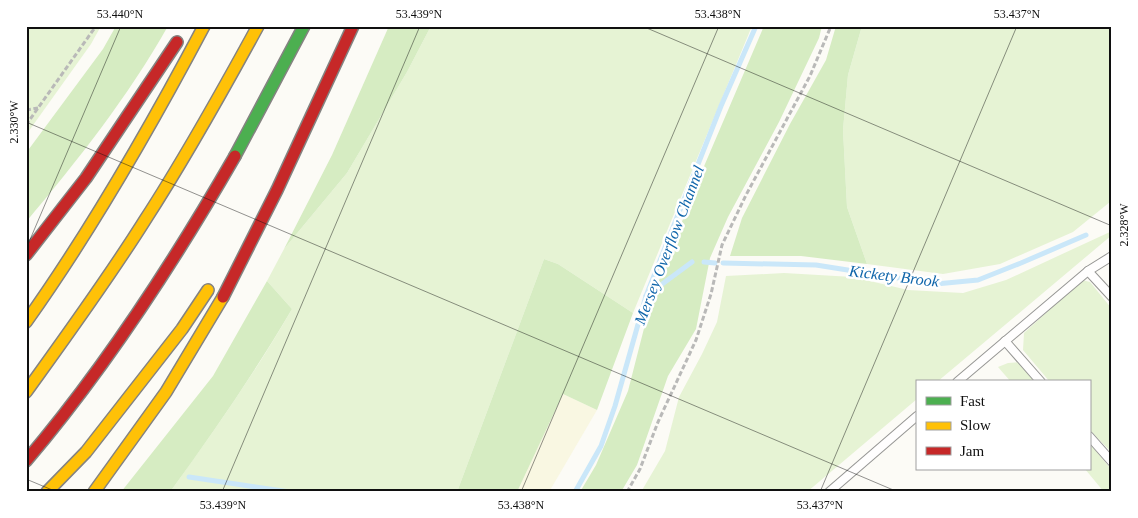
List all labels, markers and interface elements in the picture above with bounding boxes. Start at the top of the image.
text: 53.440°N [97,7,144,21]
text: 53.439°N [396,7,443,21]
text: 53.438°N [695,7,742,21]
text: 53.437°N [994,7,1041,21]
text: 2.330°W [7,100,21,144]
water label: Mersey Overflow Channel [630,163,708,328]
text: 2.328°W [1117,203,1131,247]
water label: Kickety Brook [847,262,941,291]
legend [916,380,1090,470]
text: Fast [960,393,986,409]
text: Slow [960,417,991,433]
text: Jam [960,443,984,459]
text: 53.439°N [200,498,247,512]
text: 53.438°N [498,498,545,512]
text: 53.437°N [797,498,844,512]

